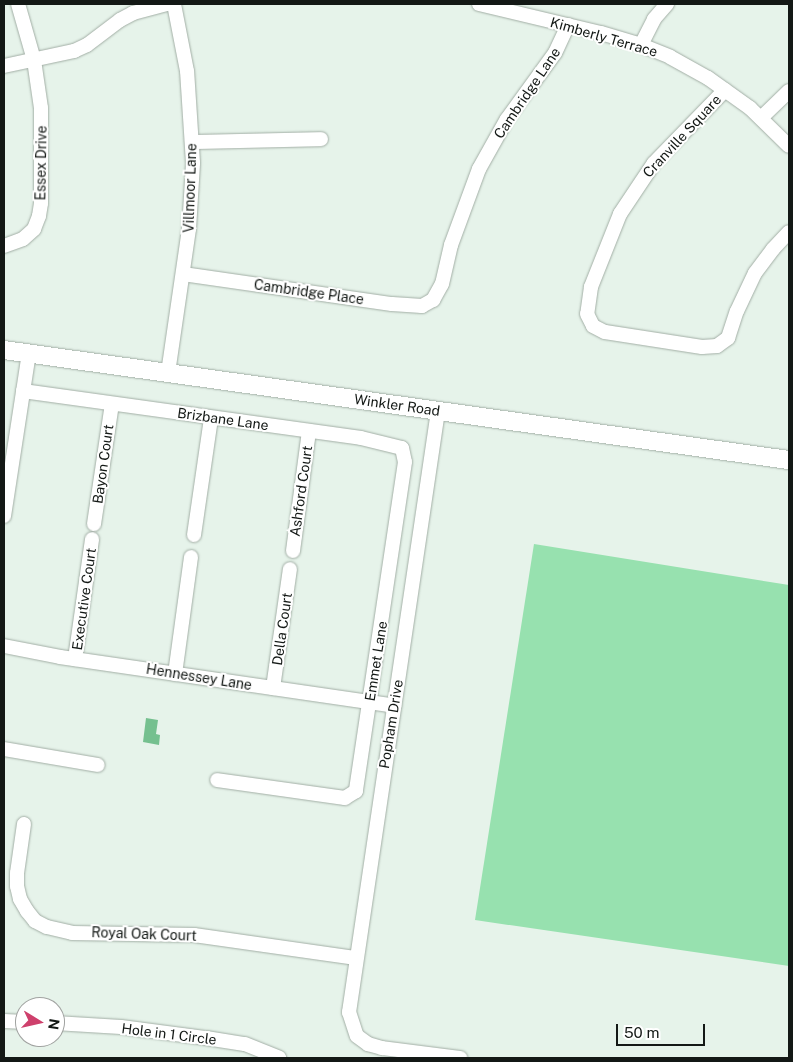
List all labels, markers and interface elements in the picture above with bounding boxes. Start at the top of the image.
street label: Kimberly Terrace [548,14,660,60]
street label: Cambridge Lane [490,44,564,142]
street label: Cranville Square [639,91,725,181]
street label: Essex Drive [32,125,50,201]
street label: Villmoor Lane [180,143,200,233]
street label: Cambridge Place [253,276,365,308]
street label: Winkler Road [353,391,441,419]
street label: Brizbane Lane [176,404,270,434]
street label: Bayon Court [89,423,117,505]
street label: Ashford Court [286,444,316,538]
street label: Executive Court [68,547,100,651]
street label: Della Court [269,591,295,667]
street label: Emmet Lane [361,620,391,702]
street label: Hennessey Lane [145,660,253,694]
street label: Popham Drive [376,678,406,770]
street label: Royal Oak Court [91,924,197,944]
north arrow [15,997,65,1047]
scale bar [618,1014,707,1046]
text: N [45,1018,63,1031]
street label: Hole in 1 Circle [120,1020,218,1048]
text: 50 m [624,1024,659,1041]

